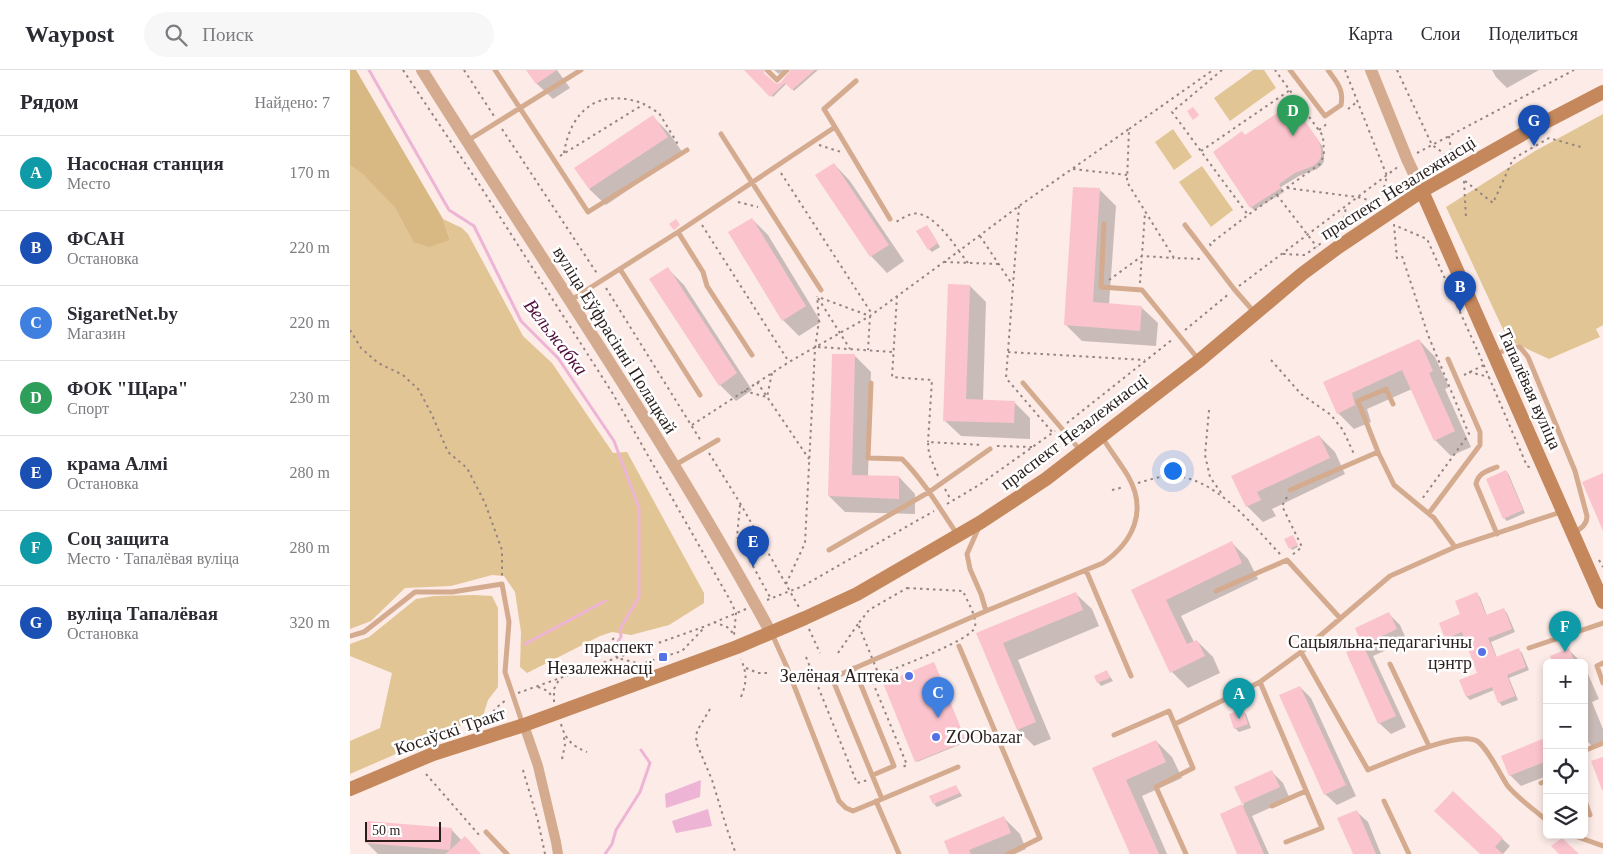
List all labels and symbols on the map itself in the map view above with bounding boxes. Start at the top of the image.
pin: D [1277,95,1309,136]
pin: G [1518,105,1550,146]
street label: праспект Незалежнасці [1317,132,1479,244]
street label: вуліца Еўфрасінні Полацкай [549,243,681,438]
pin: B [1444,271,1476,312]
water label: Вельжабка [520,295,592,379]
street label: Тапалёвая вуліца [1494,326,1566,452]
street label: праспект Незалежнасці [996,370,1152,494]
your location [1160,458,1186,484]
pin: E [737,526,769,567]
pin: F [1549,611,1581,652]
place label: Сацыяльна-педагагічны цэнтр [1288,632,1472,673]
place label: праспект Незалежнасці [547,637,653,678]
marker: Сацыяльна-педагагічны цэнтр [1476,646,1488,658]
marker: праспект Незалежнасці [657,651,669,663]
place label: Зелёная Аптека [780,666,899,686]
marker: Зелёная Аптека [903,670,915,682]
pin: C [922,677,954,718]
pin: A [1223,678,1255,719]
street label: Косаўскі Тракт [392,703,508,759]
place label: ZOObazar [946,727,1022,747]
marker: ZOObazar [930,731,942,743]
scale bar [365,819,441,842]

